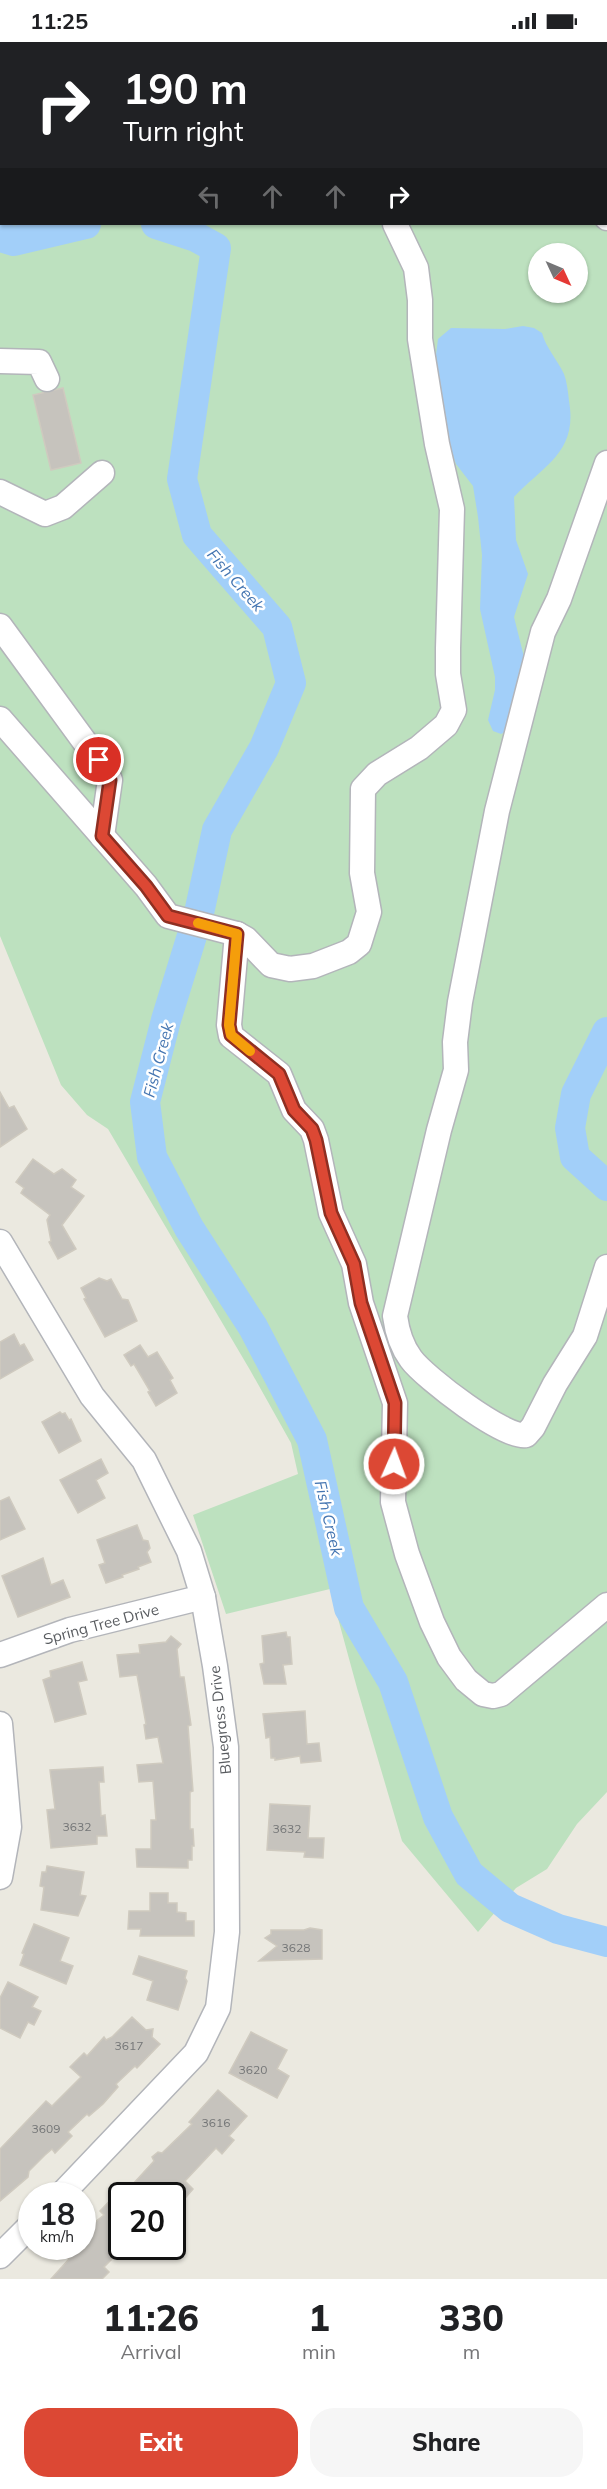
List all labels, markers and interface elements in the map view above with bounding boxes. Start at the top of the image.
text: 11:25 [30,7,88,35]
text: 190 m [123,62,248,115]
icon: right [24,66,102,144]
text: Turn right [123,114,243,148]
icon: left [193,180,226,213]
icon: ahead [256,180,289,213]
icon: ahead [319,180,352,213]
icon: right [382,180,415,213]
north arrow [528,243,588,303]
map controls [528,243,588,303]
water label: Fish Creek [203,545,269,616]
pin [73,734,124,785]
icon: arrive [82,743,115,776]
water label: Fish Creek [138,1020,178,1100]
position arrow [362,1432,426,1496]
water label: Fish Creek [311,1478,348,1558]
street label: Spring Tree Drive [41,1599,161,1649]
street label: Bluegrass Drive [205,1665,235,1775]
house number: 3632 [63,1819,91,1834]
house number: 3632 [273,1821,301,1836]
house number: 3628 [282,1940,310,1955]
house number: 3617 [115,2038,143,2053]
house number: 3620 [239,2062,267,2077]
house number: 3616 [202,2115,230,2130]
house number: 3609 [32,2121,60,2136]
speed limit sign: 20 [108,2182,186,2260]
text: 18 [39,2195,75,2233]
text: km/h [40,2227,74,2246]
text: 11:26 [103,2295,199,2340]
text: 1 [308,2295,330,2340]
text: 330 [439,2295,504,2340]
text: Arrival [120,2339,182,2364]
text: min [302,2339,336,2364]
text: m [463,2339,480,2364]
button: Exit [24,2408,298,2477]
button: Share [310,2408,583,2477]

